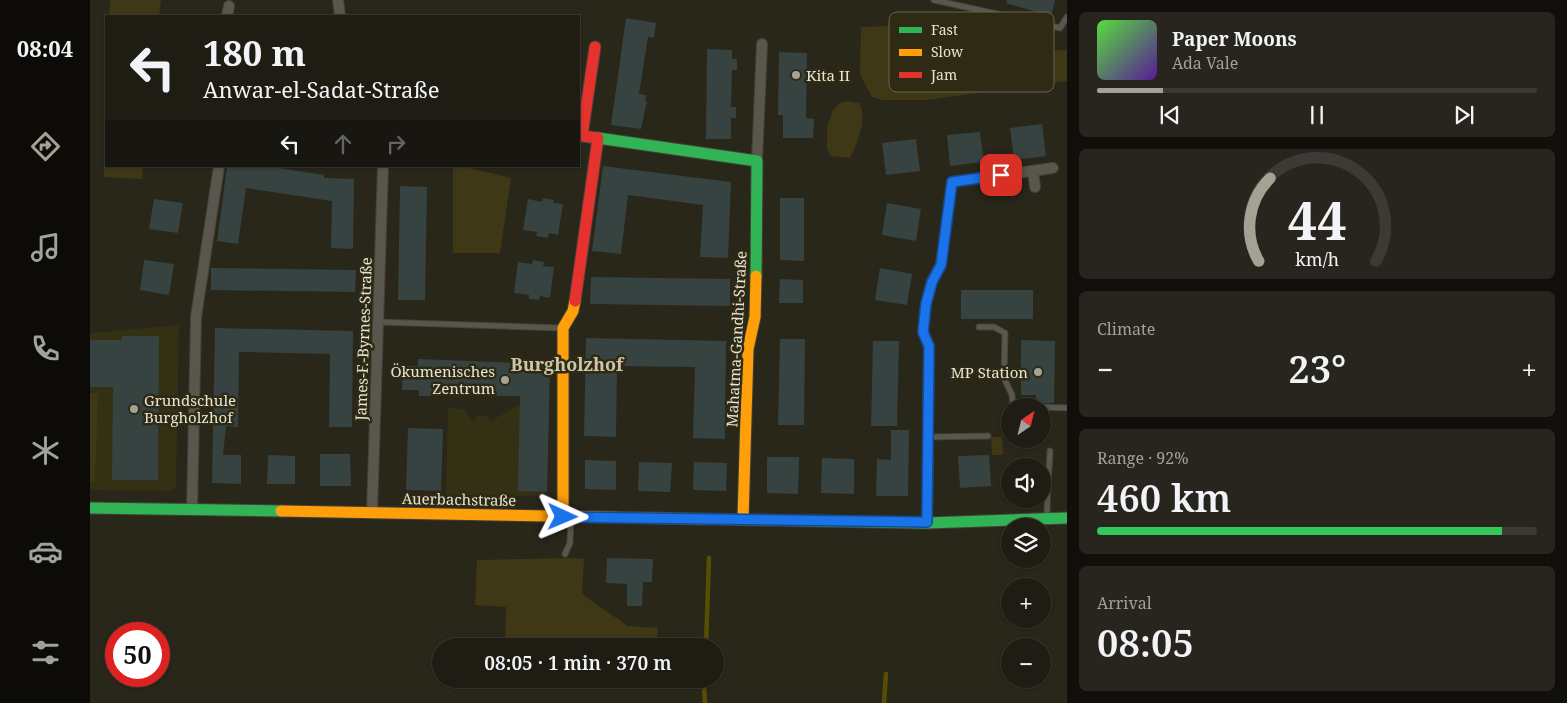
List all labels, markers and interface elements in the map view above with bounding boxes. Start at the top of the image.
legend [889,12,1054,92]
text: Fast [931,20,958,39]
text: Paper Moons [1172,26,1297,52]
text: 180 m [203,29,306,76]
text: 08:04 [17,33,73,63]
icon: left [120,35,185,100]
text: Slow [931,42,964,61]
text: Ada Vale [1172,52,1238,74]
place label: Kita II [806,65,850,85]
text: Jam [930,65,957,84]
marker: Kita II [790,69,802,81]
text: Anwar-el-Sadat-Straße [203,74,439,104]
icon: previous [1156,101,1184,129]
icon: pause [1303,101,1331,129]
icon: next [1450,101,1478,129]
icon: directions [28,129,63,164]
icon: left [276,130,304,158]
icon: ahead [329,130,357,158]
icon: right [382,130,410,158]
pin [980,154,1022,196]
icon: arrive [987,161,1015,189]
text: 44 [1288,184,1346,255]
icon: music [28,230,63,265]
text: km/h [1295,247,1339,271]
street label: Mahatma-Gandhi-Straße [721,250,751,428]
street label: James-F.-Byrnes-Straße [350,257,376,422]
text: Climate [1097,318,1155,340]
icon: phone [28,331,63,366]
text: 23° [1288,342,1346,394]
text: − [1097,350,1113,388]
text: + [1521,350,1537,388]
district label: Burgholzhof [511,352,625,376]
place label: Ökumenisches Zentrum [390,361,495,398]
place label: MP Station [951,362,1028,382]
marker: MP Station [1032,366,1044,378]
marker: Ökumenisches Zentrum [499,374,511,386]
place label: Grundschule Burgholzhof [144,390,236,427]
north arrow [1001,398,1051,448]
map controls [1001,398,1051,688]
marker: Grundschule Burgholzhof [128,403,140,415]
icon: climate [28,433,63,468]
text: Range · 92% [1097,447,1189,469]
button: sound [1001,458,1051,508]
text: 460 km [1097,471,1231,523]
street label: Auerbachstraße [402,488,516,510]
position arrow [536,490,588,542]
button: layers [1001,518,1051,568]
icon: car [28,534,63,569]
button: + [1001,578,1051,628]
text: Arrival [1097,592,1152,614]
text: 08:05 [1097,616,1194,668]
speed limit sign: 50 [105,622,170,687]
icon: filters [28,635,63,670]
button: − [1001,638,1051,688]
text: 08:05 · 1 min · 370 m [484,650,672,676]

